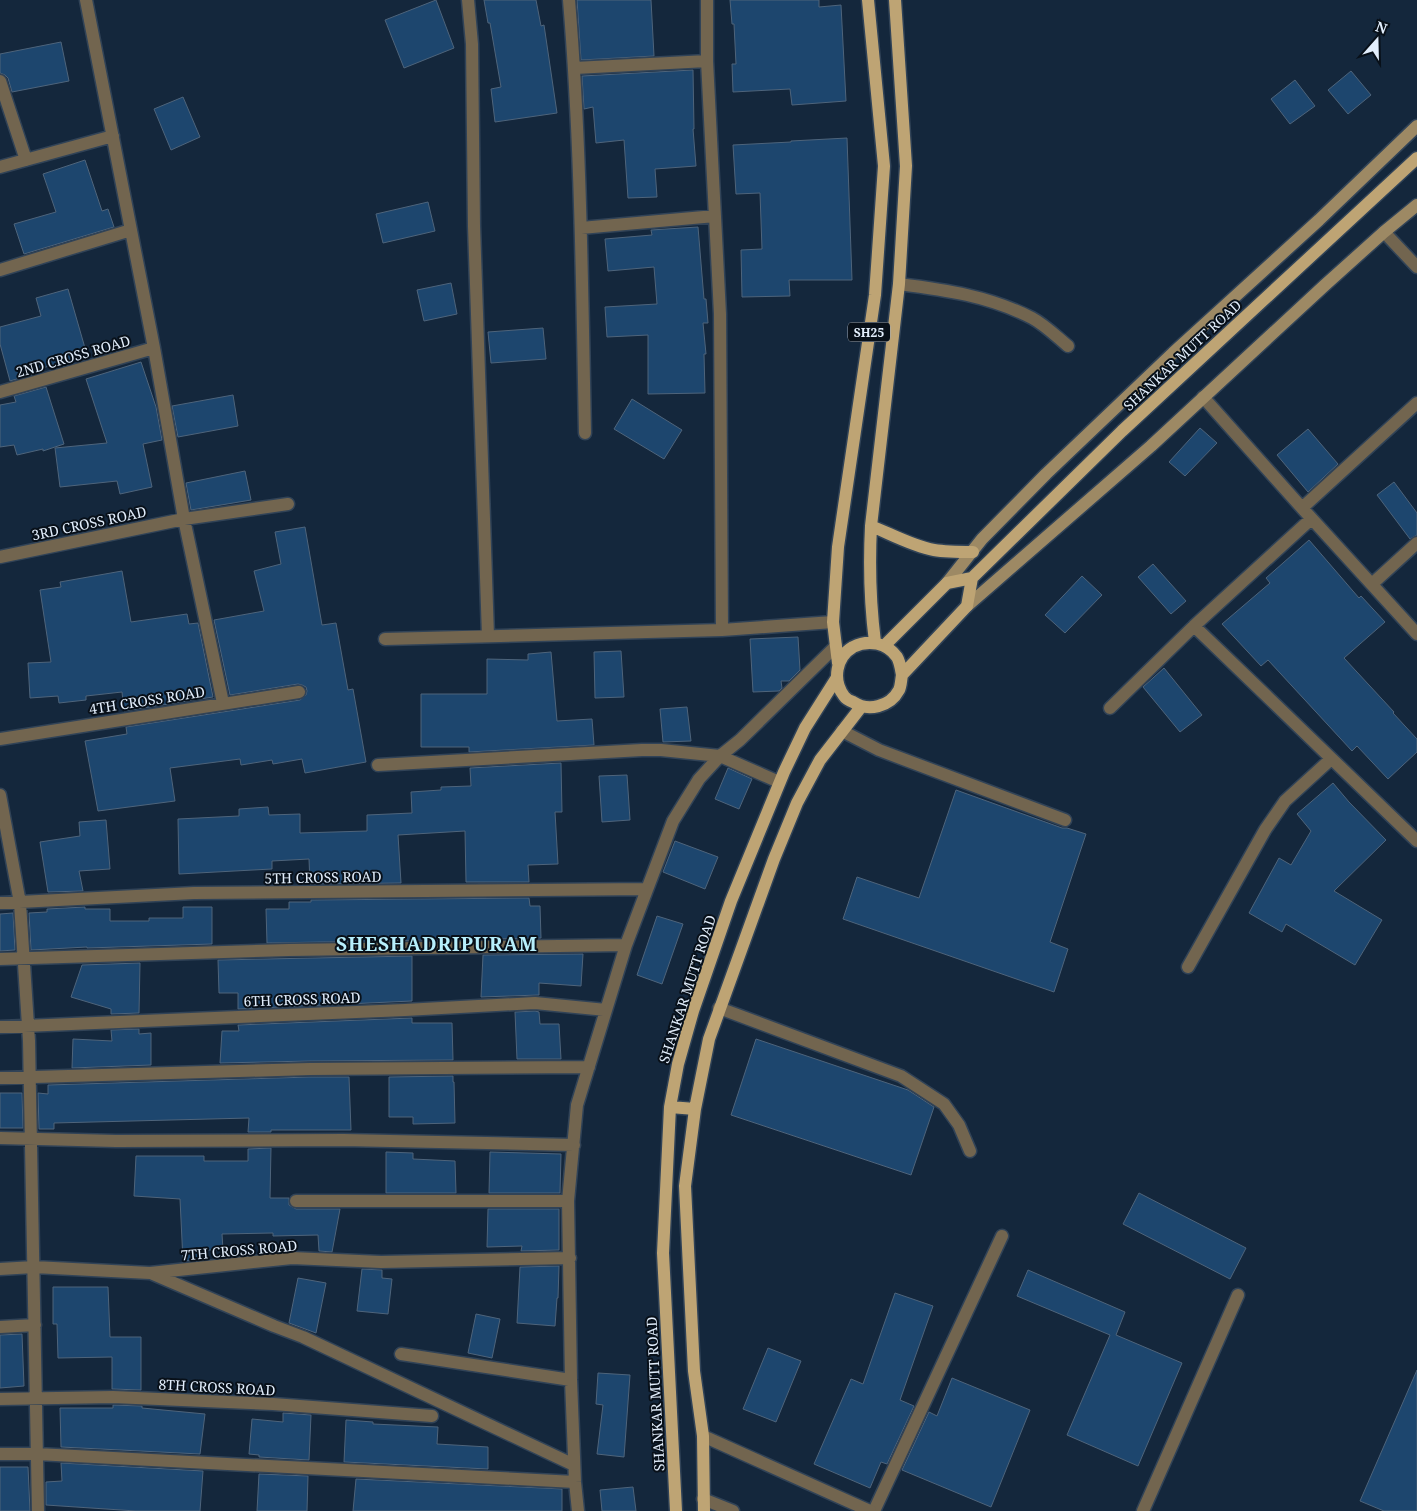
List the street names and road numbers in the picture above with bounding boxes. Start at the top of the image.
street label: SHANKAR MUTT ROAD [1119,295,1245,415]
road number: SH25 [848,322,890,342]
street label: 2ND CROSS ROAD [14,331,132,381]
street label: 3RD CROSS ROAD [30,502,148,544]
street label: 4TH CROSS ROAD [88,681,206,719]
street label: 5TH CROSS ROAD [264,866,382,888]
street label: SHANKAR MUTT ROAD [654,912,720,1066]
street label: 6TH CROSS ROAD [243,987,361,1011]
street label: 7TH CROSS ROAD [180,1235,298,1265]
street label: SHANKAR MUTT ROAD [641,1316,669,1472]
street label: 8TH CROSS ROAD [158,1374,276,1400]

